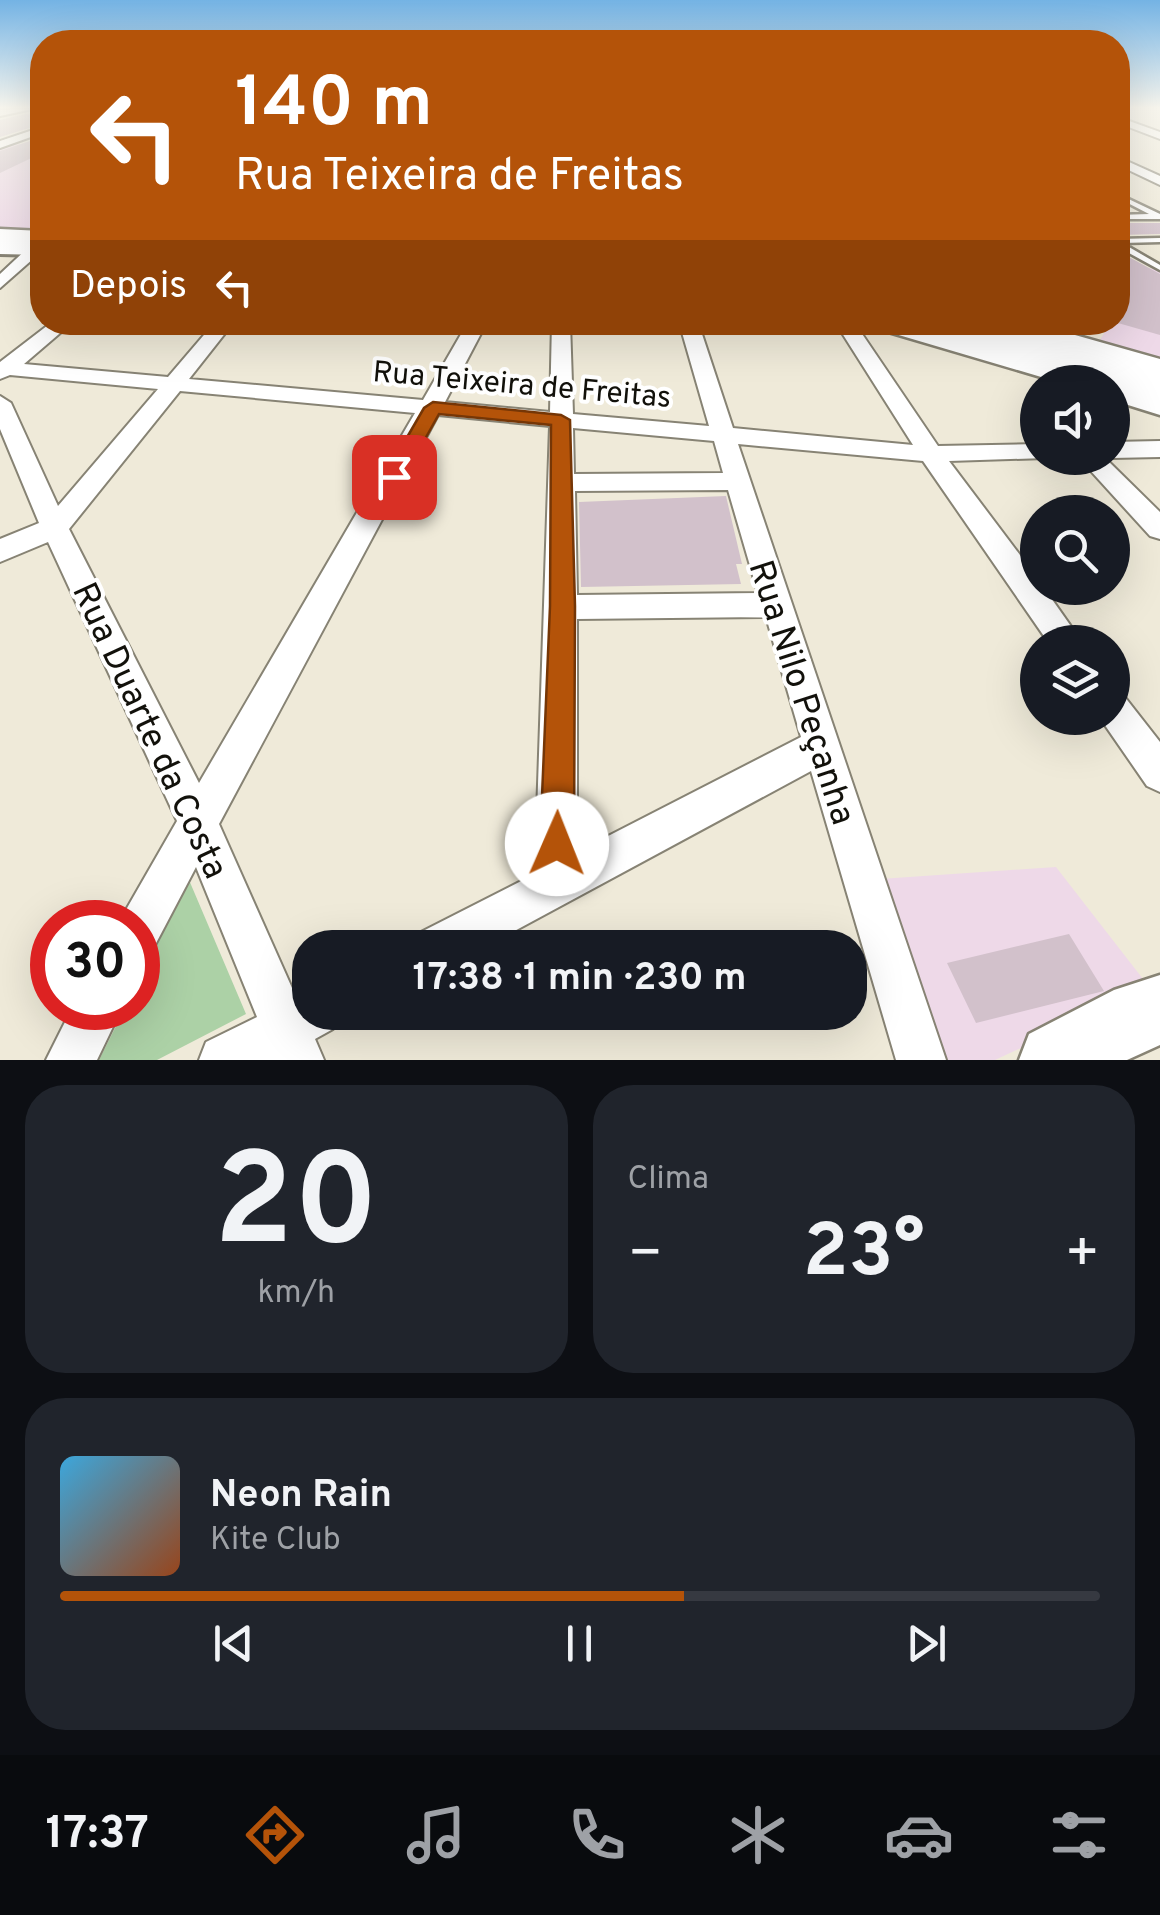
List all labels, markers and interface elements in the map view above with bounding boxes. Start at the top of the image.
text: 140 m [235,62,433,151]
icon: left [70,70,200,200]
text: Rua Teixeira de Freitas [235,149,684,206]
icon: left [207,260,262,315]
text: Depois [70,263,187,312]
street label: Rua Teixeira de Freitas [371,355,672,418]
map controls [1020,365,1130,735]
button: sound [1020,365,1130,475]
pin [352,435,437,520]
icon: arrive [367,450,422,505]
button: search [1020,495,1130,605]
street label: Rua Nilo Peçanha [737,555,864,831]
street label: Rua Duarte da Costa [60,576,236,886]
button: layers [1020,625,1130,735]
position arrow [505,792,609,896]
speed limit sign: 30 [30,900,160,1030]
text: 17:38 · 1 min · 230 m [413,955,746,1004]
text: 20 [214,1126,379,1291]
text: Clima [628,1160,709,1200]
text: 23° [803,1208,925,1303]
text: − [628,1221,663,1291]
text: + [1065,1221,1100,1291]
text: km/h [257,1274,335,1314]
text: Neon Rain [210,1472,392,1521]
text: Kite Club [210,1521,341,1561]
icon: previous [206,1616,261,1671]
icon: pause [552,1616,607,1671]
icon: next [899,1616,954,1671]
icon: directions [240,1800,310,1870]
icon: music [401,1800,471,1870]
icon: phone [562,1800,632,1870]
icon: climate [723,1800,793,1870]
icon: car [884,1800,954,1870]
icon: filters [1044,1800,1114,1870]
text: 17:37 [45,1807,149,1864]

